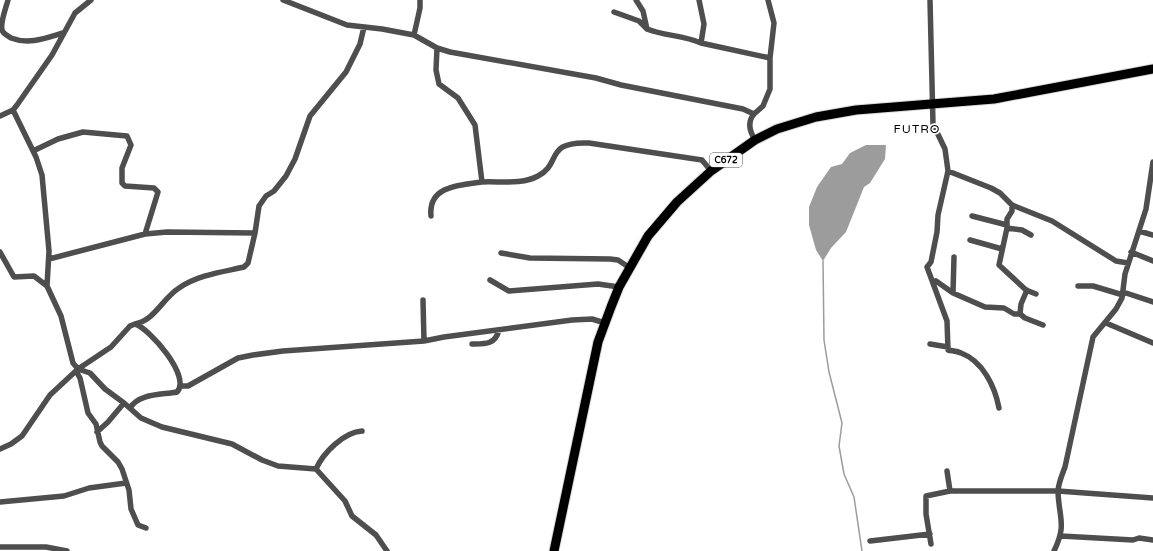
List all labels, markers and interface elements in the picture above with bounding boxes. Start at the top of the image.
district label: FUTRO [894,122,941,136]
road number: C672 [710,153,742,167]

